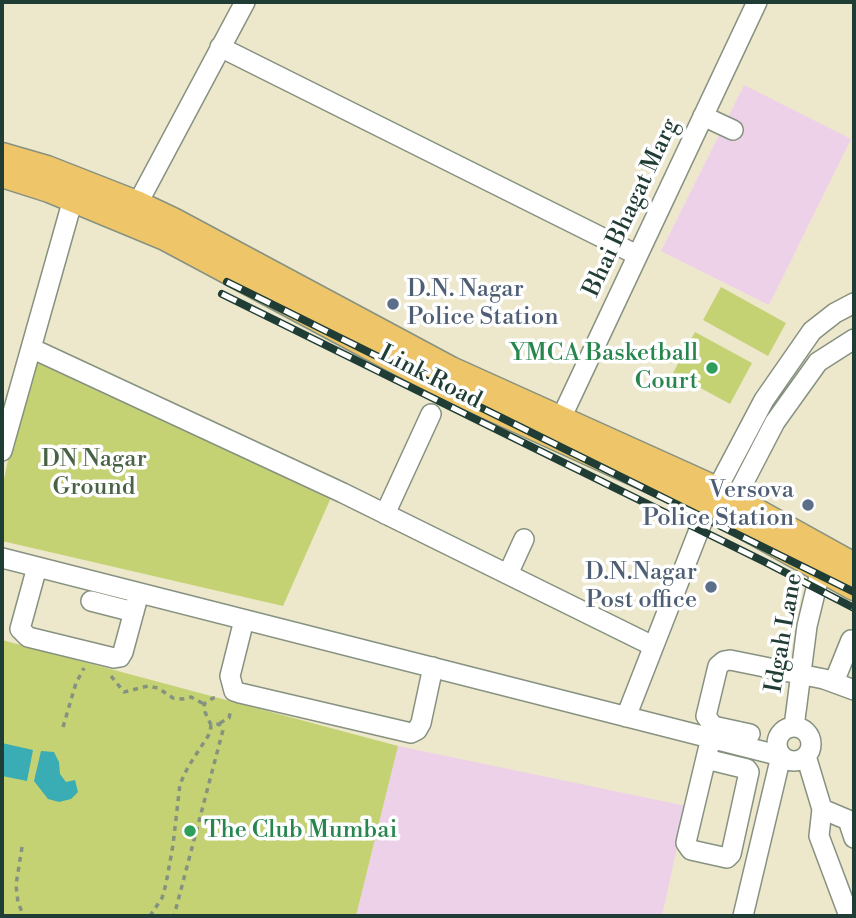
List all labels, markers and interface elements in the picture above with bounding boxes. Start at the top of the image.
street label: Bhai Bhagat Marg [578,114,686,302]
place label: D.N. Nagar Police Station [407,276,558,332]
marker: D.N. Nagar Police Station [385,296,401,312]
street label: Link Road [374,340,486,416]
place label: YMCA Basketball Court [510,340,698,396]
marker: YMCA Basketball Court [704,360,720,376]
park label: DN Nagar Ground [41,446,147,502]
place label: Versova Police Station [643,477,794,533]
marker: Versova Police Station [800,497,816,513]
place label: D.N.Nagar Post office [585,559,697,615]
street label: Idgah Lane [760,571,810,695]
marker: D.N.Nagar Post office [703,579,719,595]
place label: The Club Mumbai [204,817,397,845]
marker: The Club Mumbai [182,823,198,839]

